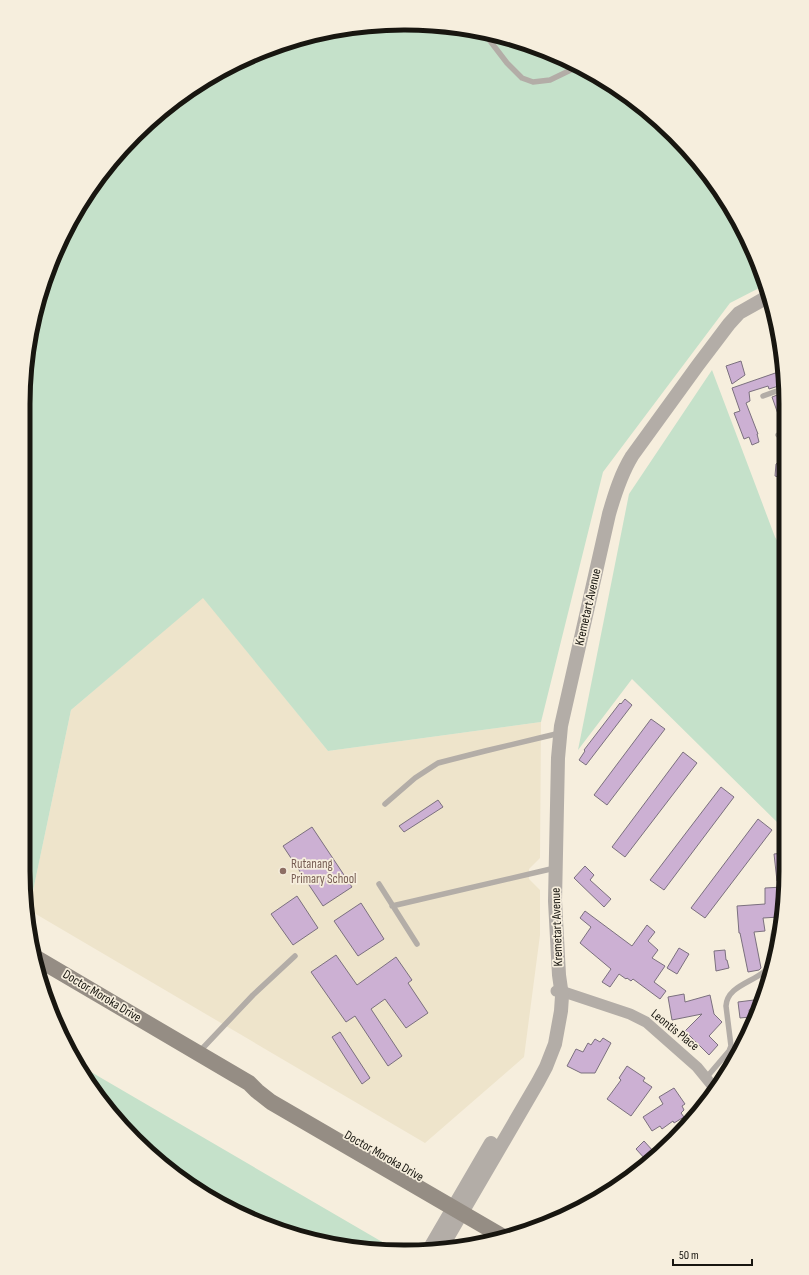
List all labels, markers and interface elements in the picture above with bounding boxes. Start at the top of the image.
street label: Kremetart Avenue [571,567,605,647]
place label: Rutanang Primary School [291,856,356,887]
marker: Rutanang Primary School [278,866,288,876]
street label: Kremetart Avenue [548,887,566,967]
street label: Doctor Moroka Drive [60,966,144,1026]
street label: Leontis Place [648,1006,702,1054]
street label: Doctor Moroka Drive [342,1127,426,1185]
scale bar [673,1241,752,1267]
text: 50 m [679,1248,699,1263]

